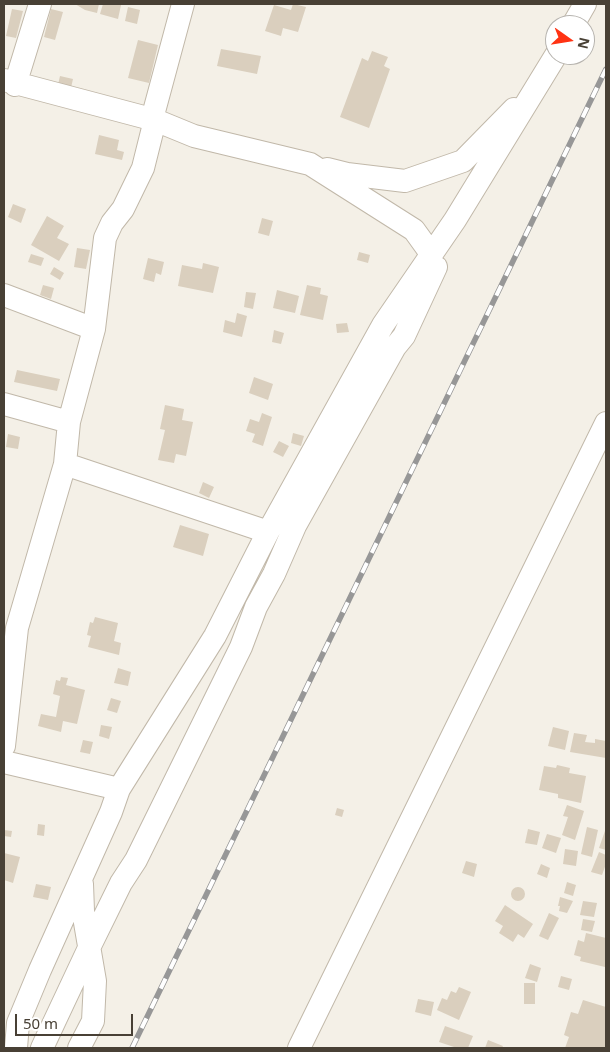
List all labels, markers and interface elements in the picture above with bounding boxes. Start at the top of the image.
north arrow [545,15,595,65]
text: N [574,36,595,51]
scale bar [18,1004,135,1036]
text: 50 m [23,1013,58,1033]

